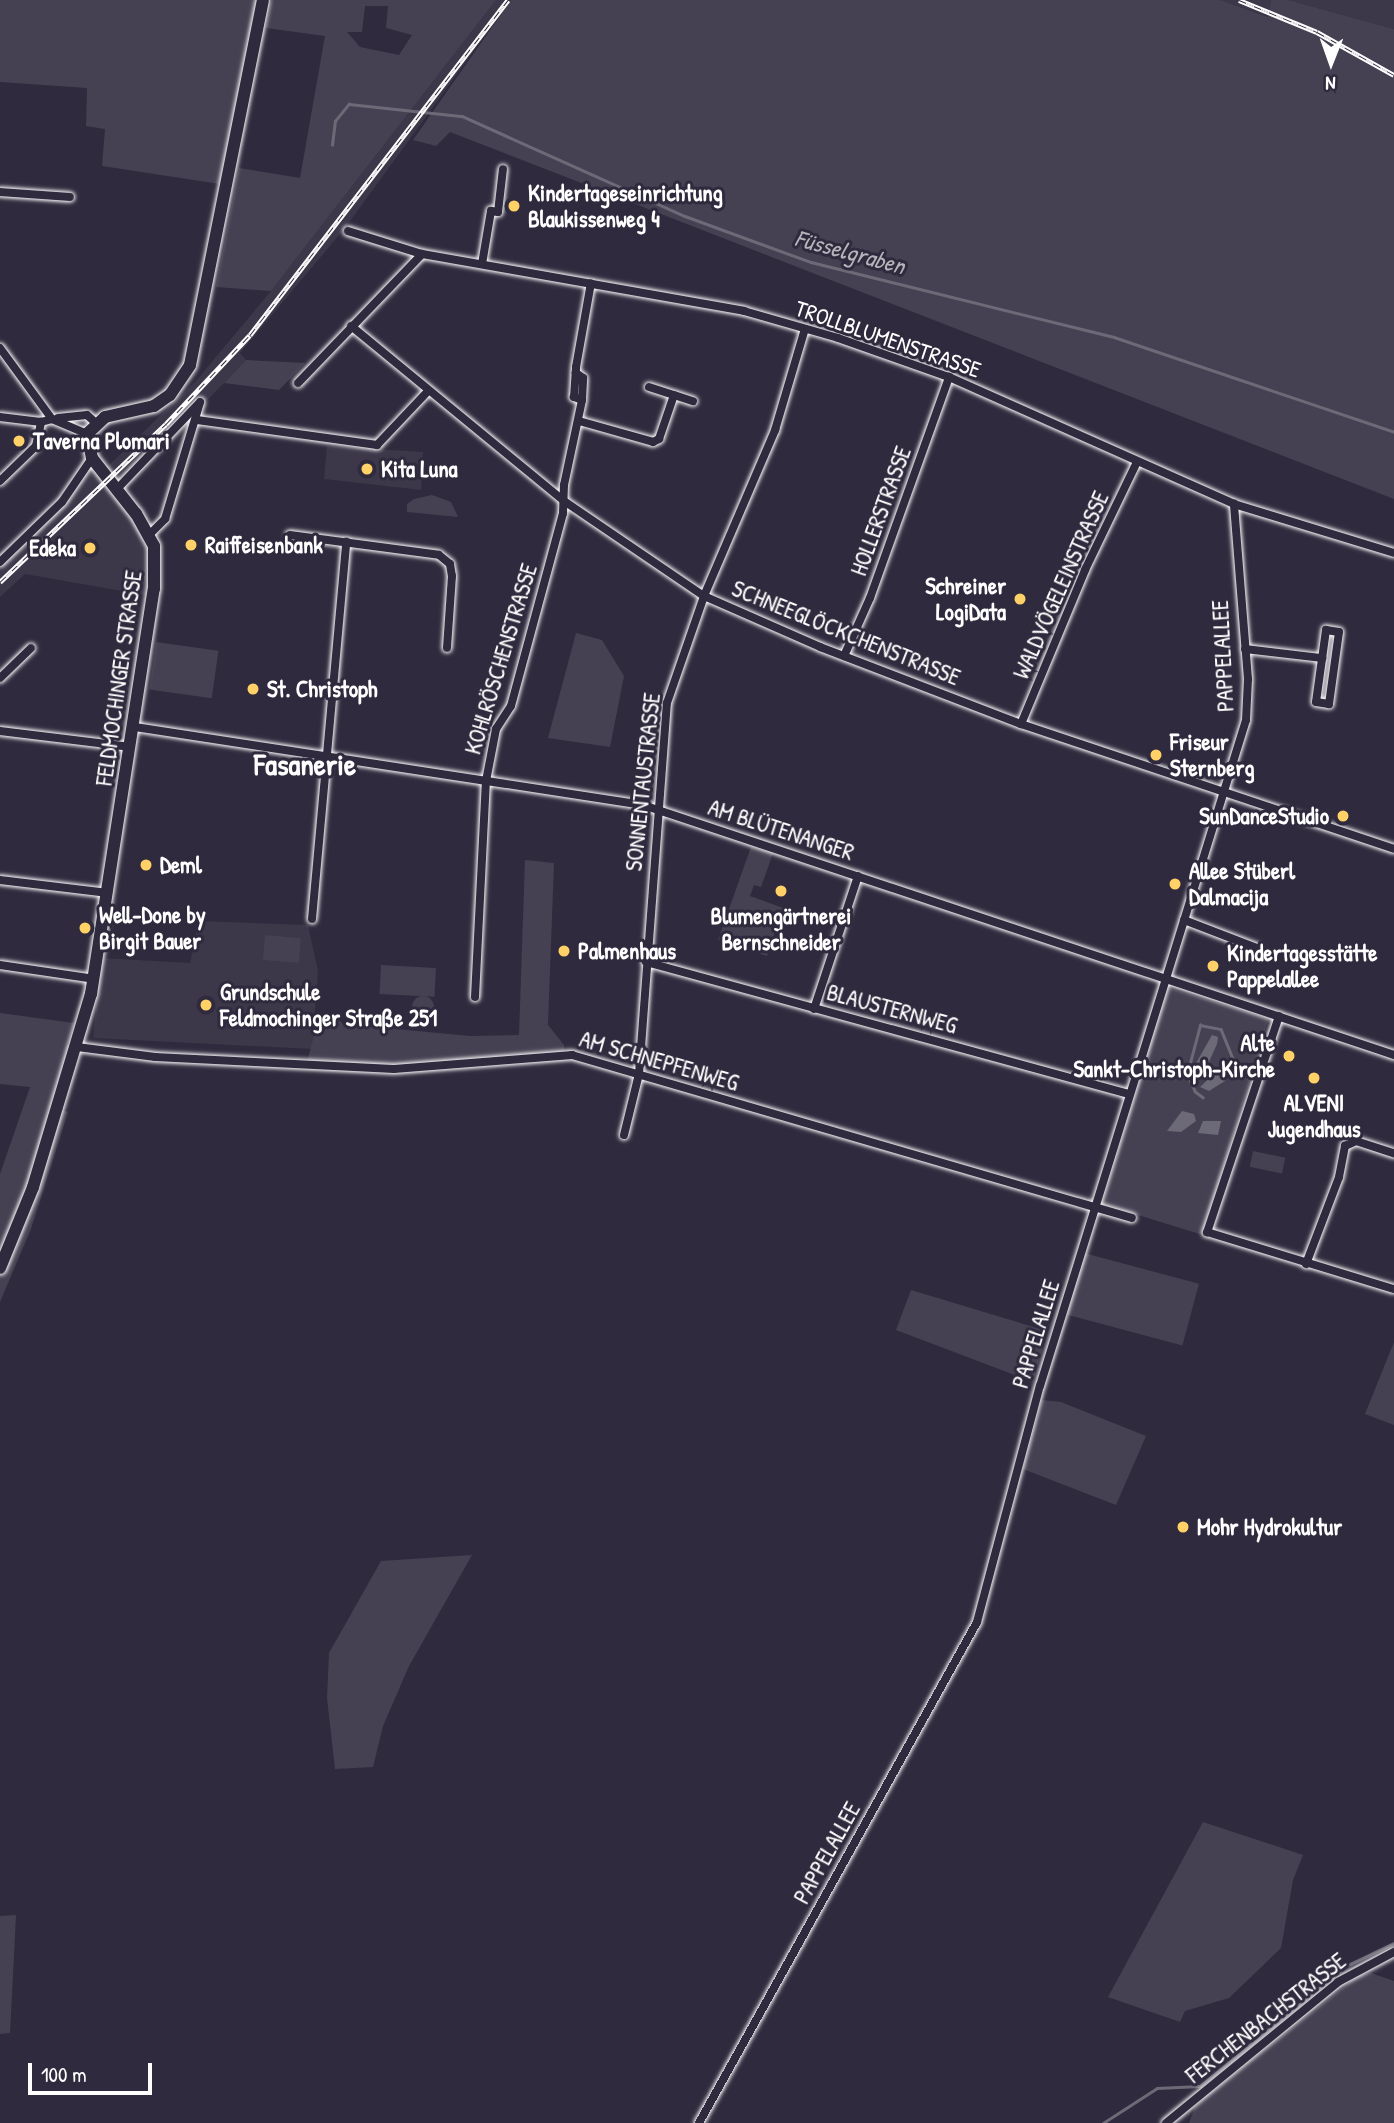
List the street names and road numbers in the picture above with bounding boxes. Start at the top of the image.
street label: TROLLBLUMENSTRASSE [792,294,984,384]
street label: HOLLERSTRASSE [845,443,917,579]
street label: WALDVÖGELEINSTRASSE [1007,487,1115,683]
street label: KOHLRÖSCHENSTRASSE [459,560,543,758]
street label: FELDMOCHINGER STRASSE [90,569,148,787]
street label: SCHNEEGLÖCKCHENSTRASSE [728,575,964,691]
street label: PAPPELALLEE [1206,599,1240,713]
street label: SONNENTAUSTRASSE [620,691,666,873]
street label: AM BLÜTENANGER [705,793,857,867]
street label: BLAUSTERNWEG [824,978,960,1040]
street label: AM SCHNEPFENWEG [576,1025,742,1097]
street label: PAPPELALLEE [1006,1277,1066,1391]
street label: PAPPELALLEE [788,1797,866,1909]
street label: FERCHENBACHSTRASSE [1180,1947,1352,2089]

